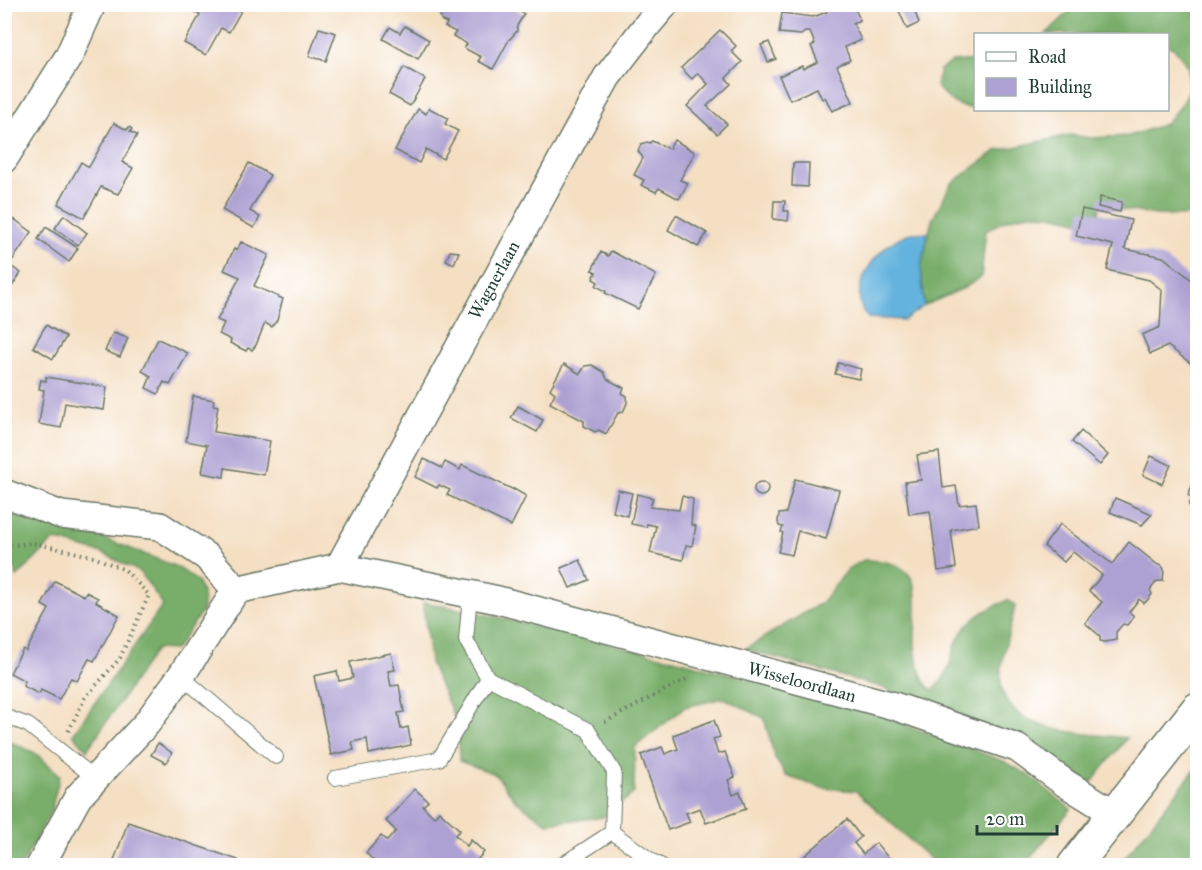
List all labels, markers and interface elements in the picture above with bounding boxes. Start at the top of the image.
legend [974,33,1169,111]
text: Road [1028,46,1066,68]
text: Building [1028,76,1092,99]
street label: Wagnerlaan [464,237,525,323]
street label: Wisseloordlaan [745,657,859,707]
scale bar [977,798,1056,836]
text: 20 m [986,808,1024,830]

